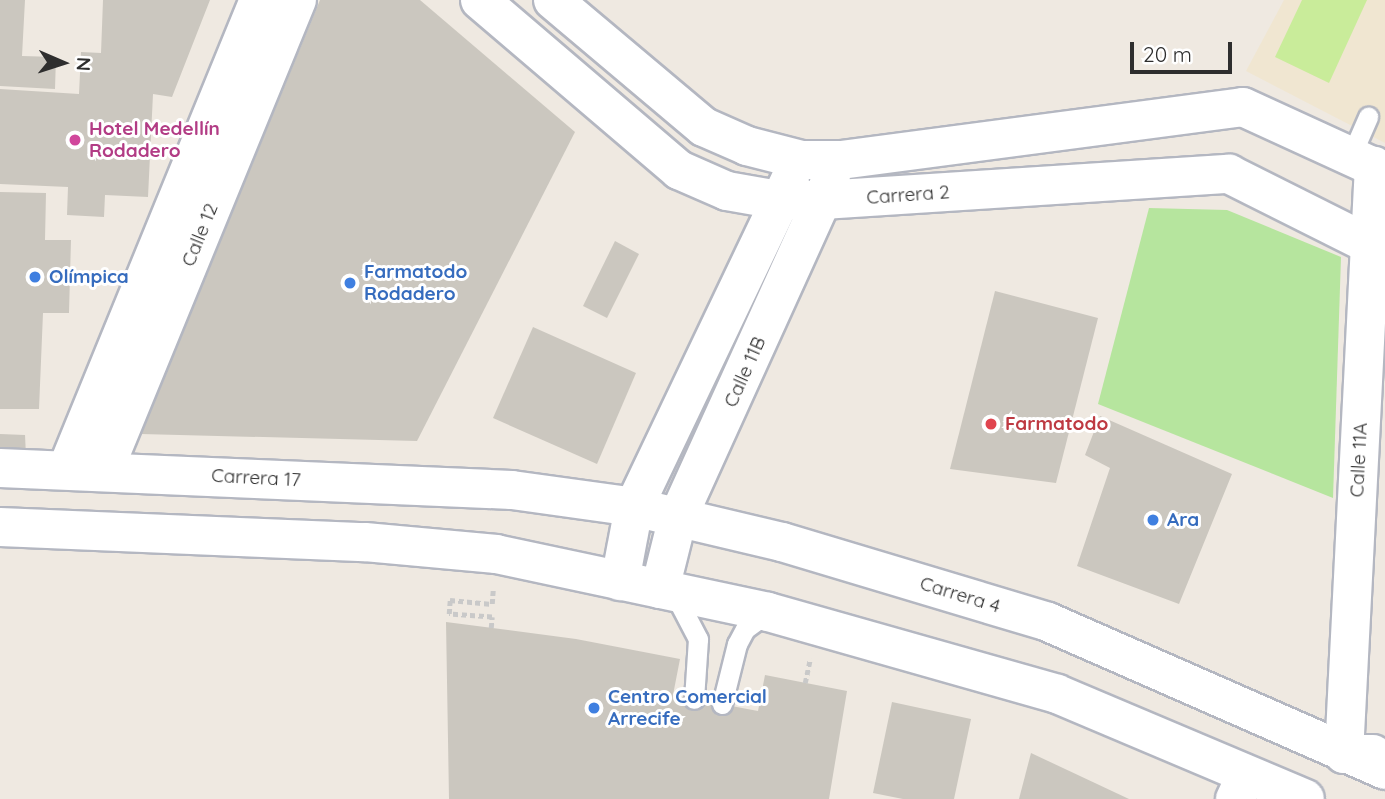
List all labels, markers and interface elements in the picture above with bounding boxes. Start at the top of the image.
north arrow [28,28,98,98]
scale bar [1133,28,1234,72]
text: 20 m [1143,41,1192,67]
text: N [72,56,96,72]
place label: Hotel Medellín Rodadero [89,118,220,162]
marker: Hotel Medellín Rodadero [67,132,83,148]
street label: Carrera 2 [866,181,950,209]
street label: Calle 12 [177,200,223,270]
place label: Farmatodo Rodadero [364,261,467,305]
place label: Olímpica [49,266,129,288]
marker: Olímpica [27,269,43,285]
marker: Farmatodo Rodadero [342,275,358,291]
street label: Calle 11B [719,333,771,411]
place label: Farmatodo [1005,413,1108,435]
marker: Farmatodo [983,416,999,432]
street label: Calle 11A [1346,422,1372,498]
street label: Carrera 17 [211,464,301,492]
place label: Ara [1167,509,1199,531]
marker: Ara [1145,512,1161,528]
street label: Carrera 4 [917,572,1003,618]
place label: Centro Comercial Arrecife [608,686,767,730]
marker: Centro Comercial Arrecife [586,700,602,716]

